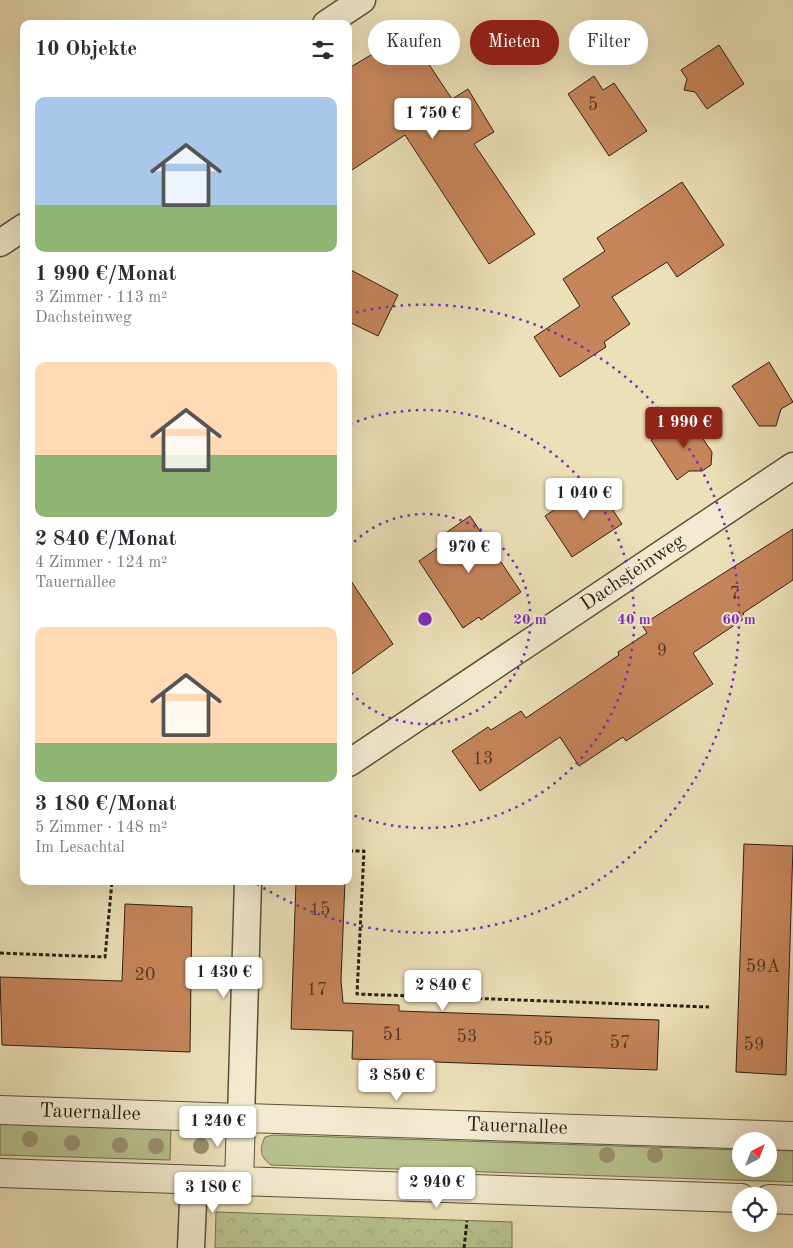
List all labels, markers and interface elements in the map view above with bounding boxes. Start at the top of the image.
chip: Kaufen [368,20,460,65]
chip: Mieten [470,20,559,65]
chip: Filter [569,20,648,65]
icon: filters [309,36,337,64]
text: 10 Objekte [35,39,137,60]
house number: 5 [588,96,598,114]
pin: 1 750 € [387,98,479,140]
text: 1 750 € [405,106,461,122]
icon: home [141,130,231,220]
text: 1 990 €/Monat [35,264,176,285]
text: 3 Zimmer · 113 m² [35,290,167,306]
text: Dachsteinweg [35,310,132,326]
icon: home [141,395,231,485]
pin: 1 990 € [638,406,730,449]
text: 1 990 € [656,415,712,431]
pin: 1 040 € [538,478,630,520]
text: 1 040 € [556,486,612,502]
text: 2 840 €/Monat [35,529,176,550]
street label: Dachsteinweg [577,531,689,615]
pin: 970 € [434,532,504,574]
text: 970 € [448,540,490,556]
text: 4 Zimmer · 124 m² [35,555,167,571]
text: Tauernallee [35,575,116,591]
house number: 7 [730,585,740,603]
centre of rings [416,610,434,628]
text: 20 m [513,613,547,628]
text: 40 m [617,613,651,628]
text: 60 m [722,613,756,628]
house number: 9 [657,642,667,660]
icon: home [141,660,231,750]
house number: 13 [473,750,493,768]
text: 3 180 €/Monat [35,794,176,815]
text: 5 Zimmer · 148 m² [35,820,167,836]
text: Im Lesachtal [35,840,125,856]
house number: 15 [310,901,330,919]
pin: 1 430 € [178,956,270,999]
house number: 59A [746,958,781,976]
text: 1 430 € [196,965,252,981]
house number: 20 [135,966,155,984]
pin: 2 840 € [397,970,489,1012]
text: 2 840 € [415,978,471,994]
house number: 17 [307,981,327,999]
house number: 51 [383,1026,403,1044]
house number: 53 [457,1028,477,1046]
house number: 55 [533,1031,553,1049]
house number: 57 [610,1034,630,1052]
house number: 59 [744,1036,764,1054]
pin: 3 850 € [351,1060,443,1102]
text: 3 850 € [369,1068,425,1084]
street label: Tauernallee [39,1101,141,1125]
pin: 1 240 € [172,1106,264,1148]
text: 1 240 € [190,1114,246,1130]
street label: Tauernallee [466,1115,568,1139]
north arrow [732,1132,778,1178]
map controls [732,1132,777,1232]
pin: 2 940 € [391,1166,483,1209]
pin: 3 180 € [167,1172,259,1214]
text: 2 940 € [409,1175,465,1191]
text: 3 180 € [185,1180,241,1196]
button: locate [732,1187,777,1232]

